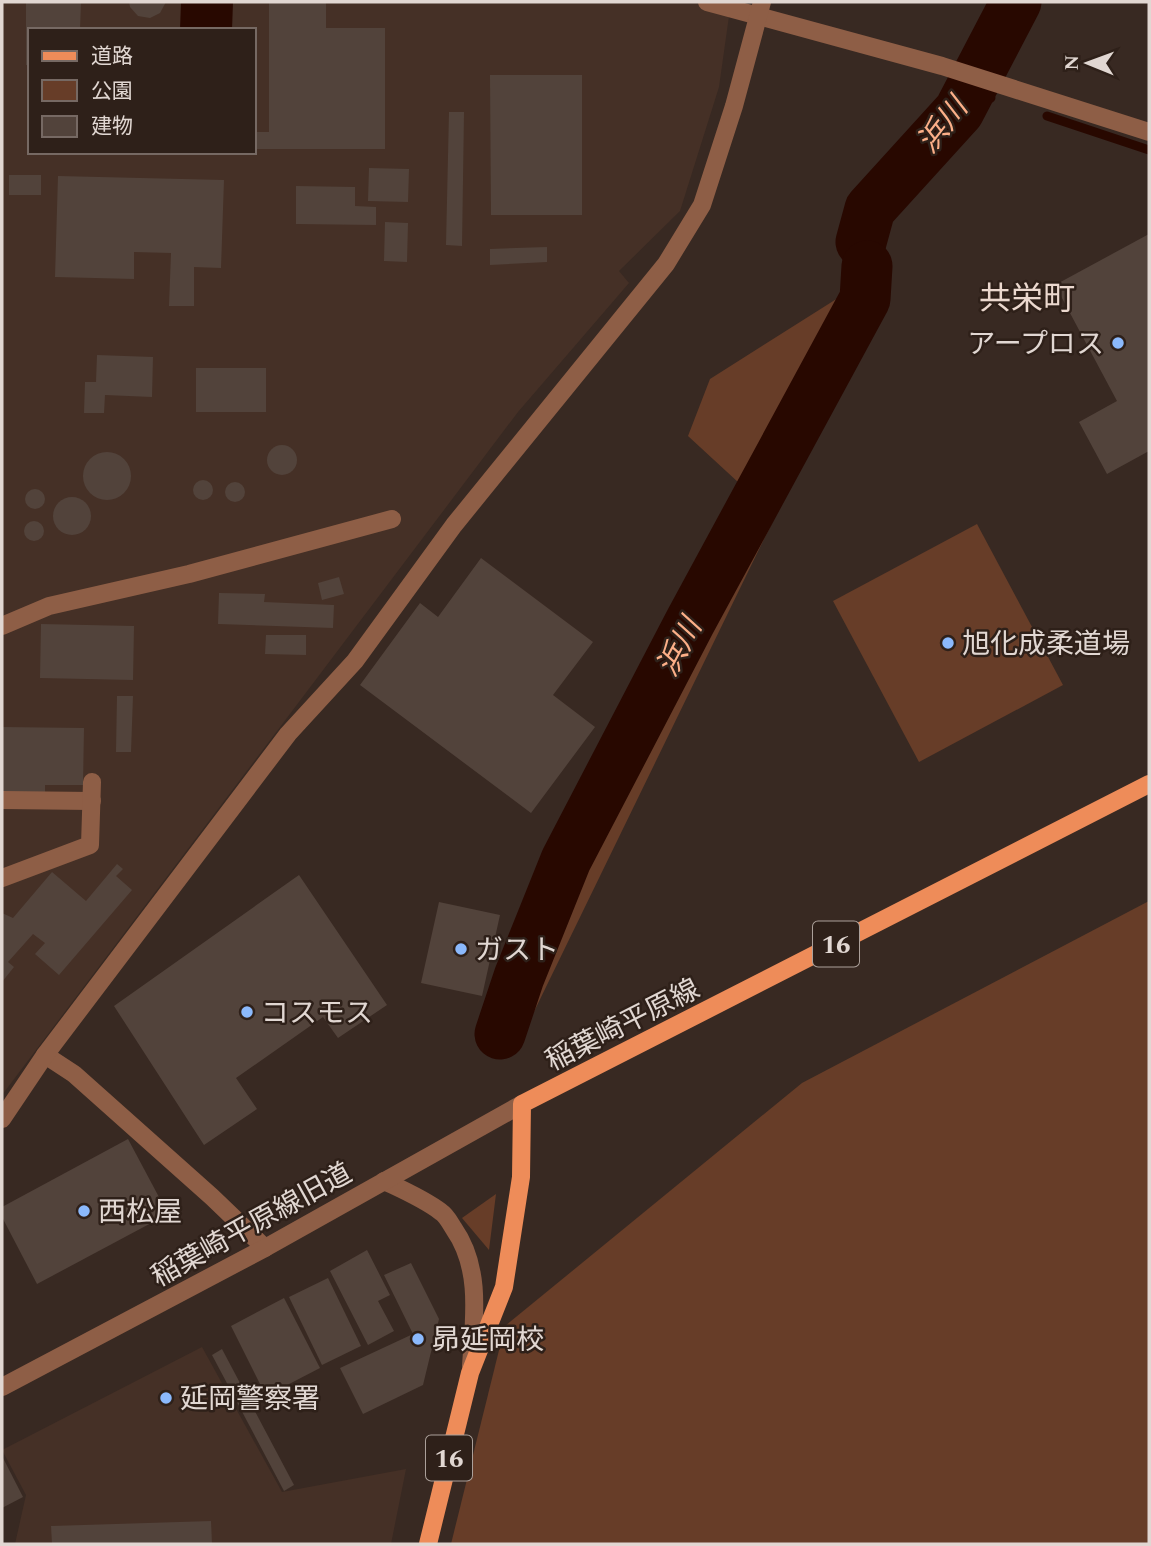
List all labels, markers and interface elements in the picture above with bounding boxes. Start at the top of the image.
legend [28,28,256,154]
north arrow [1053,28,1123,98]
text: 道路 [91,41,133,73]
text: N [1058,55,1087,71]
text: 公園 [91,76,133,108]
water label: 浜川 [906,85,981,163]
text: 建物 [91,111,133,143]
district label: 共栄町 [979,275,1075,324]
place label: アープロス [967,323,1104,366]
marker: アープロス [1110,335,1126,351]
water label: 浜川 [645,608,716,685]
place label: 旭化成柔道場 [962,623,1130,666]
marker: 旭化成柔道場 [940,635,956,651]
road number: 16 [813,922,859,967]
place label: ガスト [475,929,559,972]
marker: ガスト [453,941,469,957]
street label: 稲葉崎平原線 [538,968,707,1083]
place label: コスモス [261,992,373,1035]
marker: コスモス [239,1004,255,1020]
street label: 稲葉崎平原線旧道 [143,1152,360,1298]
place label: 西松屋 [98,1191,182,1234]
marker: 西松屋 [76,1203,92,1219]
place label: 昴延岡校 [432,1319,544,1362]
marker: 昴延岡校 [410,1331,426,1347]
place label: 延岡警察署 [180,1378,320,1421]
marker: 延岡警察署 [158,1390,174,1406]
road number: 16 [426,1436,472,1480]

